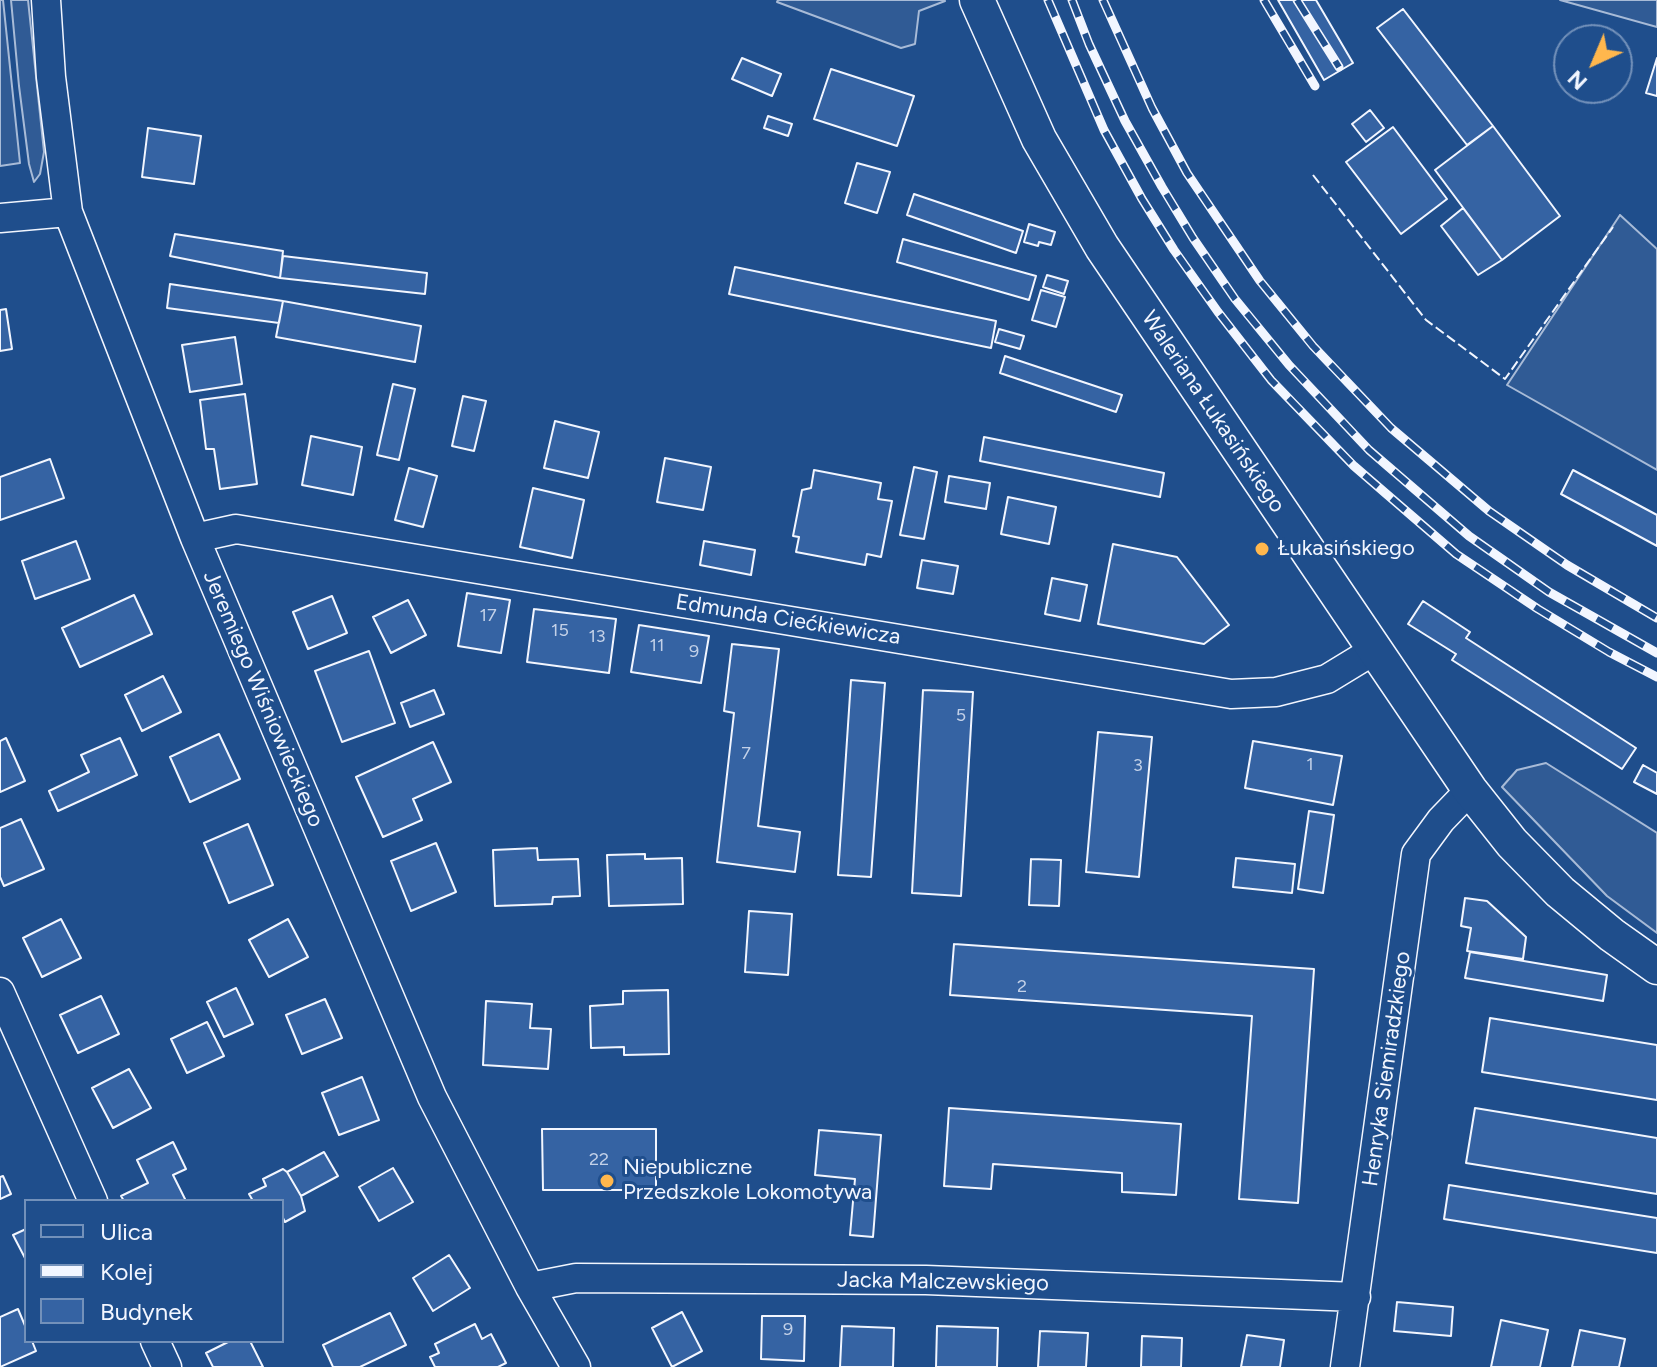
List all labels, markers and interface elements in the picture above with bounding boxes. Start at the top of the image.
north arrow [1553,24,1633,104]
text: N [1562,65,1593,96]
street label: Waleriana Łukasińskiego [1136,306,1290,518]
place label: Łukasińskiego [1278,536,1415,562]
marker: Łukasińskiego [1253,540,1271,558]
street label: Jeremiego Wiśniowieckiego [197,567,329,831]
street label: Edmunda Ciećkiewicza [674,589,902,651]
house number: 17 [479,605,497,627]
house number: 15 [551,620,569,642]
house number: 13 [588,626,606,648]
house number: 11 [650,635,664,657]
house number: 9 [689,641,699,663]
house number: 5 [956,705,966,727]
house number: 7 [741,743,751,765]
house number: 1 [1306,754,1314,776]
house number: 3 [1133,755,1143,777]
street label: Henryka Siemiradzkiego [1357,950,1417,1188]
house number: 2 [1017,976,1027,998]
house number: 22 [589,1149,609,1171]
place label: Niepubliczne Przedszkole Lokomotywa [623,1155,872,1206]
marker: Niepubliczne Przedszkole Lokomotywa [598,1172,616,1190]
legend [24,1199,284,1343]
text: Ulica [100,1217,153,1246]
text: Kolej [100,1257,153,1286]
street label: Jacka Malczewskiego [837,1267,1049,1297]
text: Budynek [100,1297,193,1326]
house number: 9 [783,1319,793,1341]

